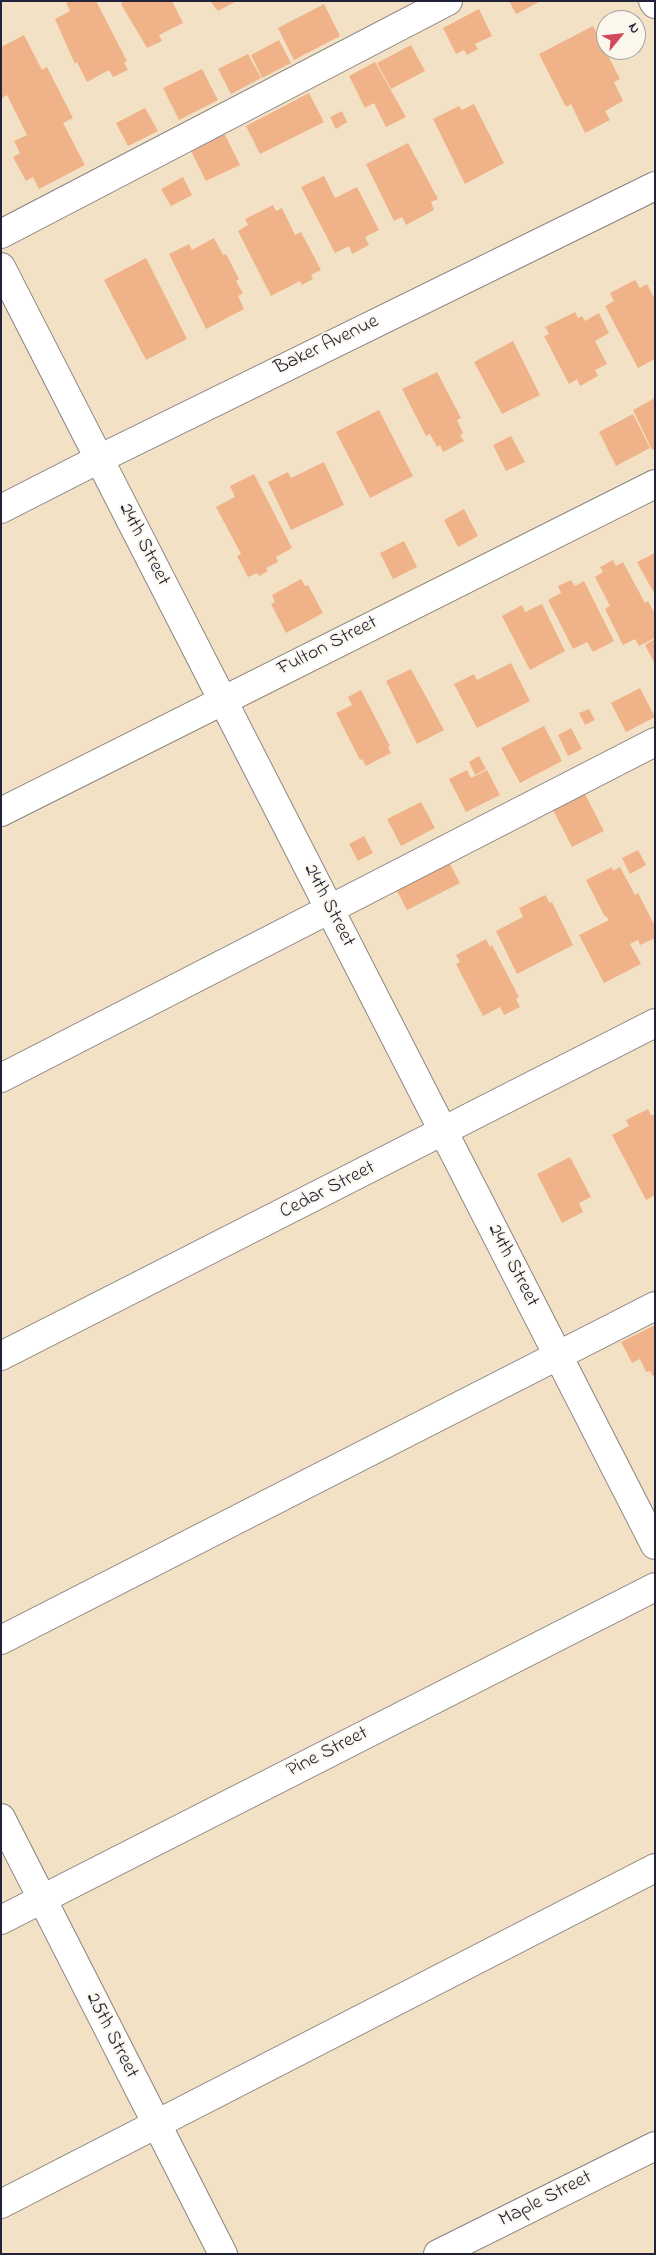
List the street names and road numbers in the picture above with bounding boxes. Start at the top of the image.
street label: Baker Avenue [271,310,383,382]
street label: 24th Street [112,500,174,590]
street label: Fulton Street [274,612,382,682]
street label: 24th Street [297,861,359,951]
street label: Cedar Street [276,1157,380,1225]
street label: 24th Street [481,1221,543,1311]
street label: Pine Street [283,1722,373,1784]
street label: 25th Street [79,1989,143,2083]
street label: Maple Street [496,2166,596,2234]

